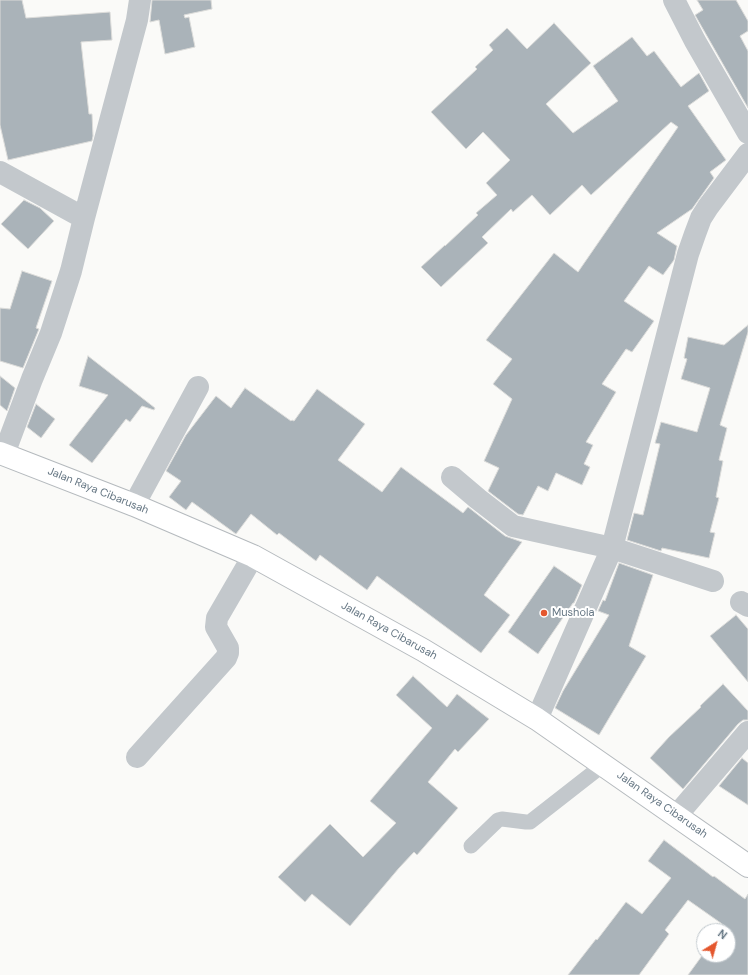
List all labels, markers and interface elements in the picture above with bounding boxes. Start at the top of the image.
street label: Jalan Raya Cibarusah [46,465,150,517]
street label: Jalan Raya Cibarusah [339,599,439,663]
place label: Mushola [552,606,594,620]
marker: Mushola [539,608,549,618]
street label: Jalan Raya Cibarusah [614,769,710,841]
north arrow [696,923,736,963]
text: N [715,926,730,942]

